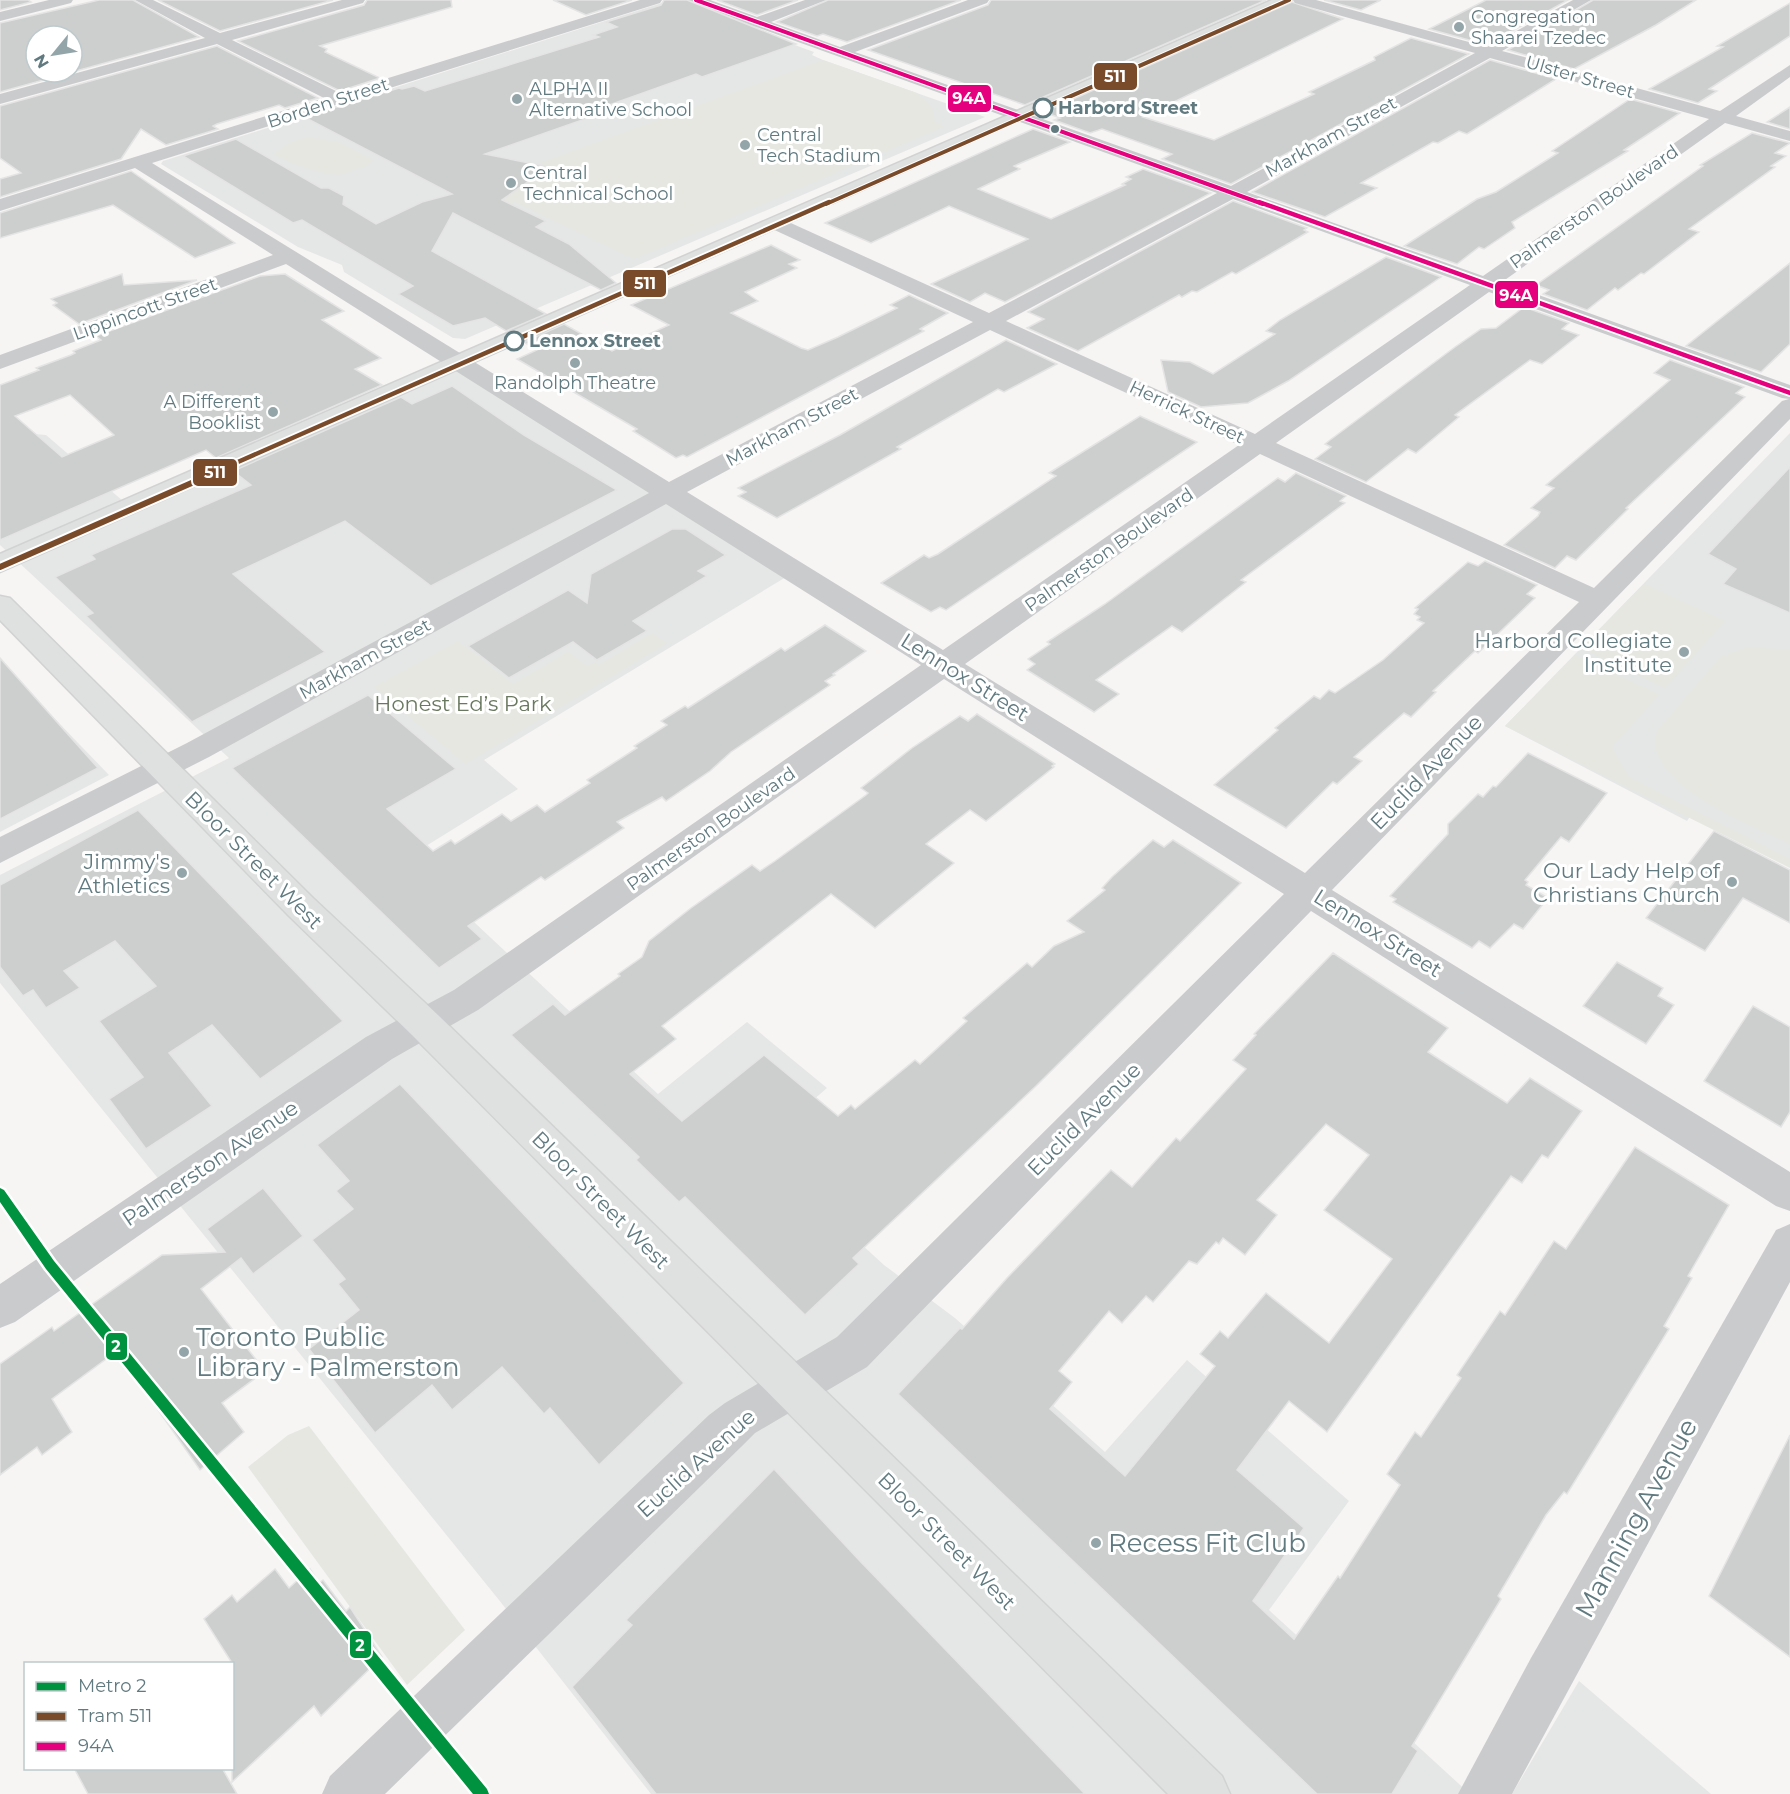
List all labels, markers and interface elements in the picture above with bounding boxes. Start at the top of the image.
place label: Congregation Shaarei Tzedec [1471,6,1606,49]
marker: Congregation Shaarei Tzedec [1452,20,1466,34]
north arrow [24,24,84,84]
text: N [30,51,53,72]
street label: Ulster Street [1523,51,1637,103]
line badge: 511 [1093,62,1138,91]
text: 511 [1104,67,1126,86]
street label: Borden Street [265,73,391,133]
place label: ALPHA II Alternative School [529,78,692,121]
line badge: 94A [947,84,992,113]
text: 94A [952,89,986,108]
marker: ALPHA II Alternative School [510,92,524,106]
street label: Markham Street [1262,92,1400,182]
place label: Harbord Street [1058,97,1198,119]
marker: Harbord Street [1033,98,1053,118]
unlabelled marker [1049,123,1061,135]
place label: Central Tech Stadium [757,124,881,167]
marker: Central Tech Stadium [738,138,752,152]
street label: Palmerston Boulevard [1505,140,1683,274]
place label: Central Technical School [523,162,673,205]
marker: Central Technical School [504,176,518,190]
line badge: 511 [622,269,667,298]
street label: Lippincott Street [70,273,220,345]
text: 511 [634,274,656,293]
line badge: 94A [1494,280,1539,309]
text: 94A [1499,286,1533,305]
place label: Lennox Street [529,330,661,352]
marker: Lennox Street [504,331,524,351]
marker: Randolph Theatre [568,356,582,370]
place label: Randolph Theatre [494,372,656,394]
street label: Herrick Street [1126,376,1248,448]
street label: Markham Street [722,383,862,471]
place label: A Different Booklist [163,391,261,434]
marker: A Different Booklist [266,405,280,419]
line badge: 511 [192,458,238,487]
text: 511 [204,463,226,482]
street label: Palmerston Boulevard [1020,483,1198,617]
street label: Markham Street [296,614,434,704]
street label: Lennox Street [896,628,1034,726]
place label: Harbord Collegiate Institute [1474,628,1672,677]
marker: Harbord Collegiate Institute [1677,645,1691,659]
park label: Honest Ed’s Park [374,691,552,716]
street label: Euclid Avenue [1365,709,1487,835]
street label: Palmerston Boulevard [622,762,800,896]
street label: Bloor Street West [180,786,328,934]
place label: Jimmy's Athletics [78,849,170,898]
place label: Our Lady Help of Christians Church [1533,858,1721,907]
marker: Jimmy's Athletics [175,866,189,880]
marker: Our Lady Help of Christians Church [1725,875,1739,889]
street label: Lennox Street [1309,884,1447,982]
street label: Euclid Avenue [1022,1057,1146,1181]
street label: Palmerston Avenue [117,1095,303,1231]
street label: Bloor Street West [527,1126,675,1274]
place label: Toronto Public Library - Palmerston [196,1321,459,1383]
line badge: 2 [105,1332,128,1361]
text: 2 [111,1337,121,1356]
marker: Toronto Public Library - Palmerston [177,1345,191,1359]
street label: Euclid Avenue [632,1404,760,1522]
street label: Manning Avenue [1568,1413,1704,1623]
street label: Bloor Street West [873,1467,1021,1615]
place label: Recess Fit Club [1108,1527,1306,1559]
marker: Recess Fit Club [1089,1536,1103,1550]
line badge: 2 [349,1630,372,1659]
text: 2 [355,1636,365,1655]
legend [24,1662,234,1770]
text: Metro 2 [78,1675,147,1697]
text: Tram 511 [78,1705,152,1727]
text: 94A [78,1735,114,1757]

